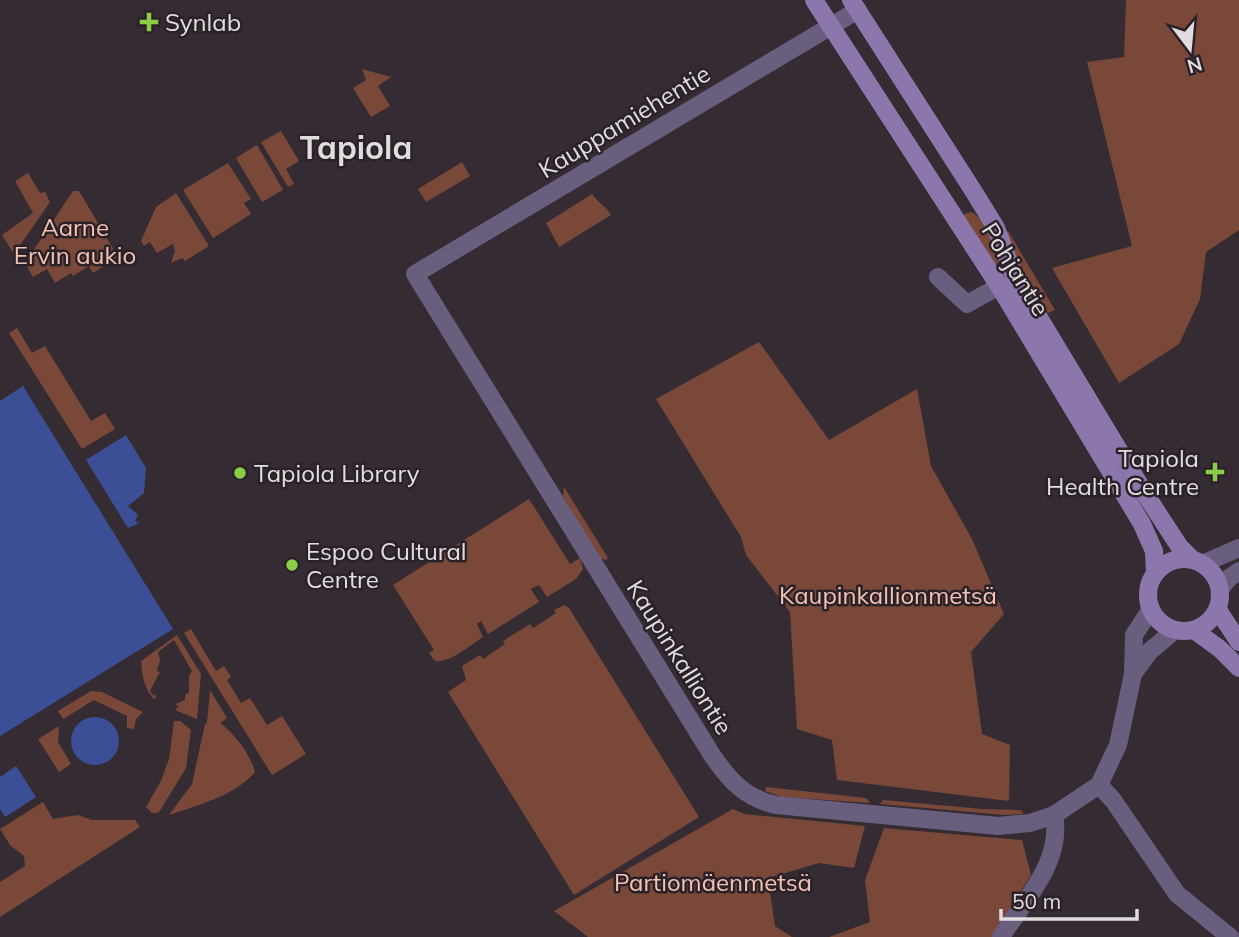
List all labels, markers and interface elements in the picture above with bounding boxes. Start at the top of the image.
place label: Synlab [165,7,241,37]
marker: Synlab [139,12,159,32]
north arrow [1155,14,1225,84]
text: N [1184,52,1205,79]
street label: Kauppamiehentie [533,58,715,184]
district label: Tapiola [300,127,412,167]
park label: Aarne Ervin aukio [14,212,136,270]
street label: Pohjantie [976,217,1056,321]
place label: Tapiola Health Centre [1046,443,1199,501]
place label: Tapiola Library [254,458,420,488]
marker: Tapiola Health Centre [1205,462,1225,482]
marker: Tapiola Library [232,465,248,481]
place label: Espoo Cultural Centre [306,536,467,594]
marker: Espoo Cultural Centre [284,557,300,573]
street label: Kaupinkalliontie [621,574,739,740]
park label: Kaupinkallionmetsä [779,580,997,610]
park label: Partiomäenmetsä [614,867,812,897]
scale bar [1001,878,1138,922]
text: 50 m [1012,888,1061,914]

